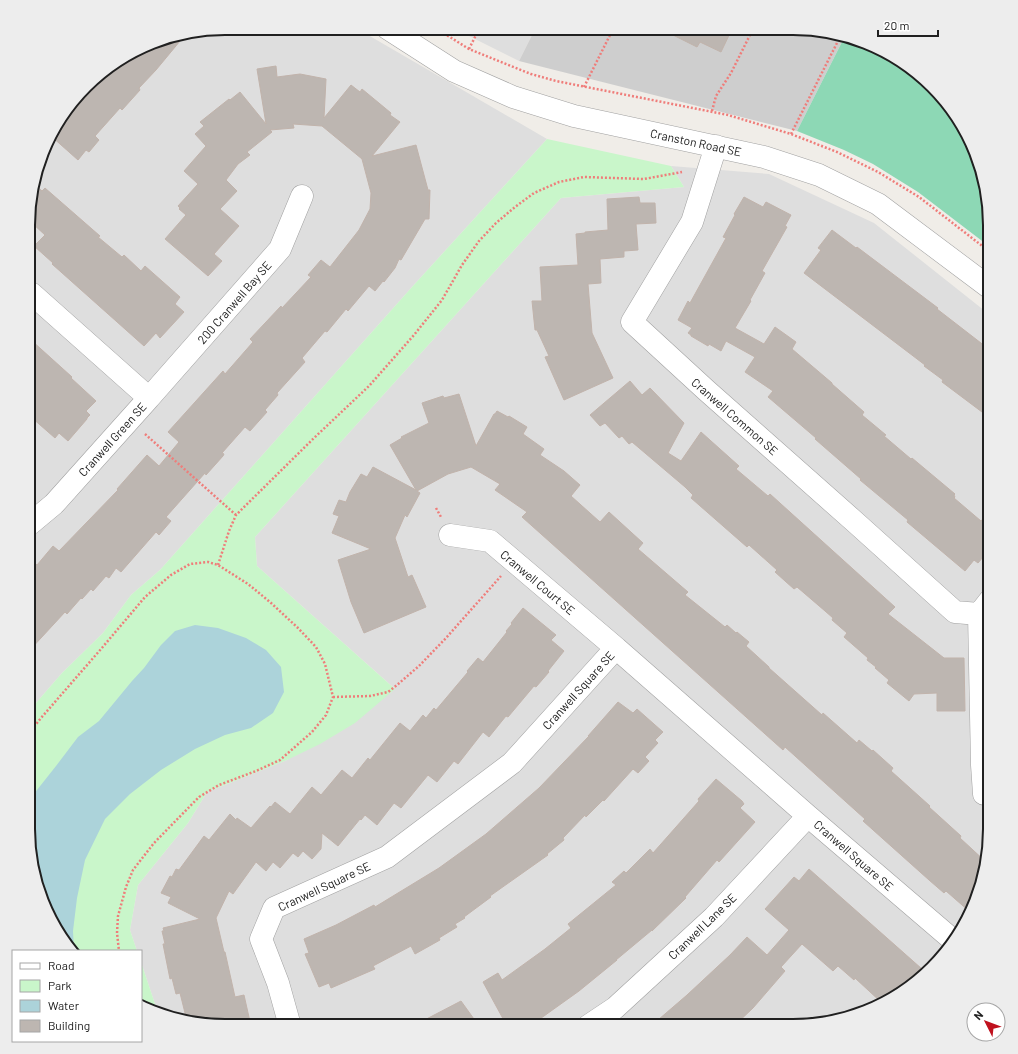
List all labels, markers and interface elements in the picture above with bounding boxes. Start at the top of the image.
scale bar [878,12,938,38]
text: 20 m [884,18,910,32]
street label: Cranston Road SE [649,126,743,158]
street label: 200 Cranwell Bay SE [194,258,274,346]
street label: Cranwell Common SE [689,375,781,457]
street label: Cranwell Green SE [75,399,149,479]
street label: Cranwell Court SE [498,547,578,617]
street label: Cranwell Square SE [539,648,617,732]
street label: Cranwell Square SE [812,817,896,893]
street label: Cranwell Square SE [276,858,372,914]
street label: Cranwell Lane SE [665,890,739,962]
legend [12,950,142,1042]
text: Road [48,958,75,972]
text: Park [48,978,72,992]
text: Water [48,998,80,1012]
north arrow [966,1002,1006,1042]
text: N [971,1008,985,1022]
text: Building [48,1018,90,1032]

